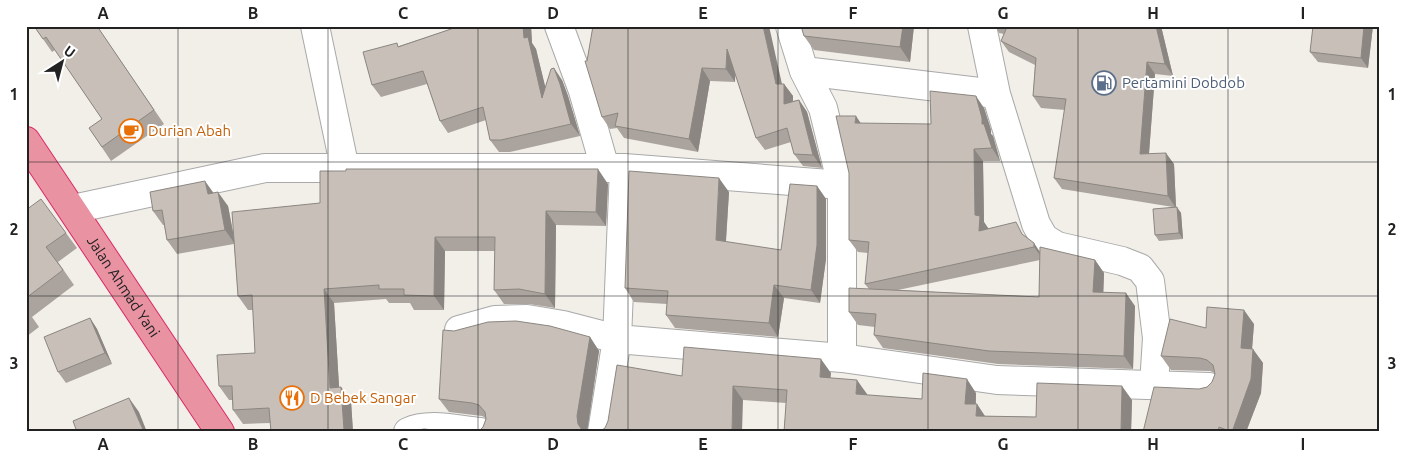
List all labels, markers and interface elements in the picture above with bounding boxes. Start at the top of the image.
text: A [97,4,109,22]
text: B [248,4,258,22]
text: C [398,4,408,22]
text: D [547,4,559,22]
text: E [698,4,708,22]
text: F [849,4,858,22]
text: G [997,4,1009,22]
text: H [1147,4,1159,22]
text: I [1301,4,1305,22]
north arrow [38,38,88,88]
text: U [61,42,78,61]
fuel station icon: Pertamini Dobdob [1091,70,1117,96]
place label: Pertamini Dobdob [1122,74,1245,91]
text: 1 [9,85,19,103]
text: 1 [1387,85,1397,103]
cafe icon: Durian Abah [118,118,144,144]
place label: Durian Abah [148,122,231,139]
text: 2 [9,220,19,238]
text: 2 [1387,220,1397,238]
street label: Jalan Ahmad Yani [84,232,163,340]
text: 3 [9,354,19,372]
text: 3 [1387,354,1397,372]
restaurant icon: D Bebek Sangar [279,385,305,411]
place label: D Bebek Sangar [310,389,416,406]
text: A [97,435,109,453]
text: B [248,435,258,453]
text: C [398,435,408,453]
text: D [547,435,559,453]
text: E [698,435,708,453]
text: F [849,435,858,453]
text: G [997,435,1009,453]
text: H [1147,435,1159,453]
text: I [1301,435,1305,453]

